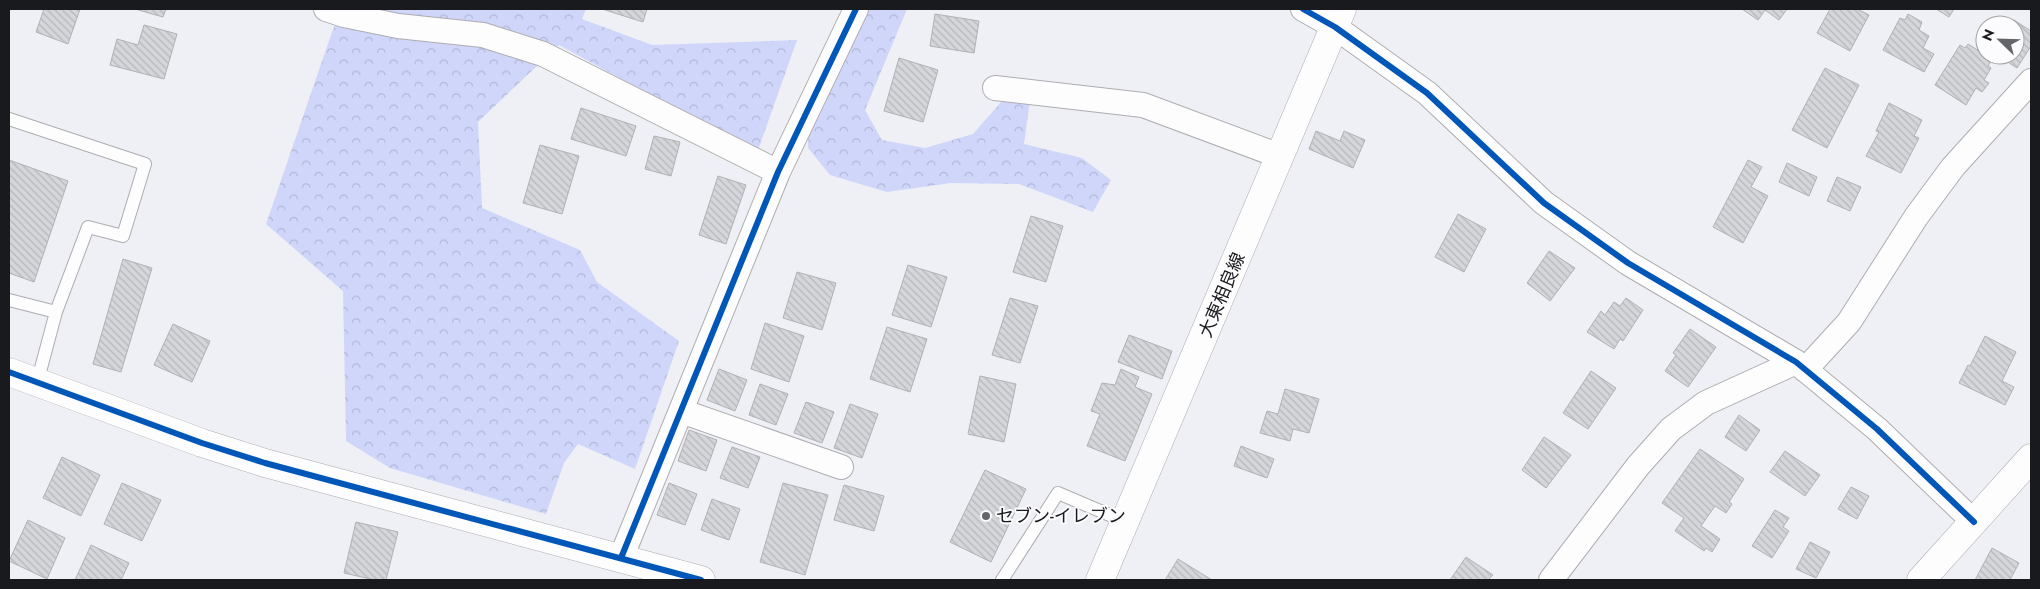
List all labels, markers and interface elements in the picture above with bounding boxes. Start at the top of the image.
north arrow [1975,15,2025,65]
text: N [1977,26,1999,44]
street label: 大東相良線 [1192,248,1252,342]
place label: セブン-イレブン [996,503,1126,529]
marker: セブン-イレブン [980,510,992,522]

